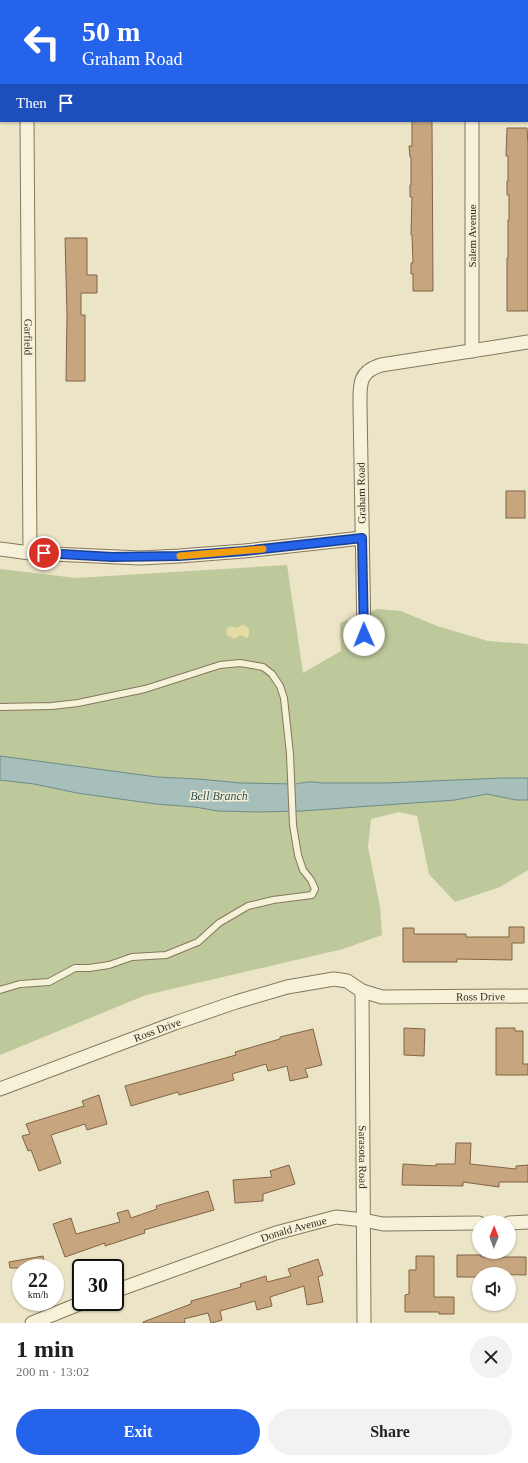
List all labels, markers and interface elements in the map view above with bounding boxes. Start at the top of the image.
icon: left [16,16,68,68]
text: 50 m [82,16,140,47]
text: Graham Road [82,49,182,69]
icon: arrive [55,92,77,114]
text: Then [16,95,47,111]
street label: Salem Avenue [466,204,478,268]
street label: Garfield [22,319,35,356]
street label: Graham Road [354,462,368,524]
pin [27,536,61,570]
icon: arrive [33,542,55,564]
position arrow [343,614,385,656]
water label: Bell Branch [190,789,248,803]
street label: Ross Drive [456,990,505,1002]
street label: Ross Drive [132,1015,182,1044]
street label: Sarasota Road [357,1125,369,1189]
street label: Donald Avenue [259,1214,328,1244]
north arrow [472,1215,516,1259]
map controls [472,1215,516,1311]
speed limit sign: 30 [72,1259,124,1311]
button: sound [472,1267,516,1311]
text: 22 [28,1269,48,1291]
text: km/h [28,1289,48,1300]
text: 1 min [16,1336,74,1362]
button: close [470,1336,512,1378]
text: 200 m · 13:02 [16,1364,89,1379]
button: Exit [16,1409,260,1455]
button: Share [268,1409,512,1455]

